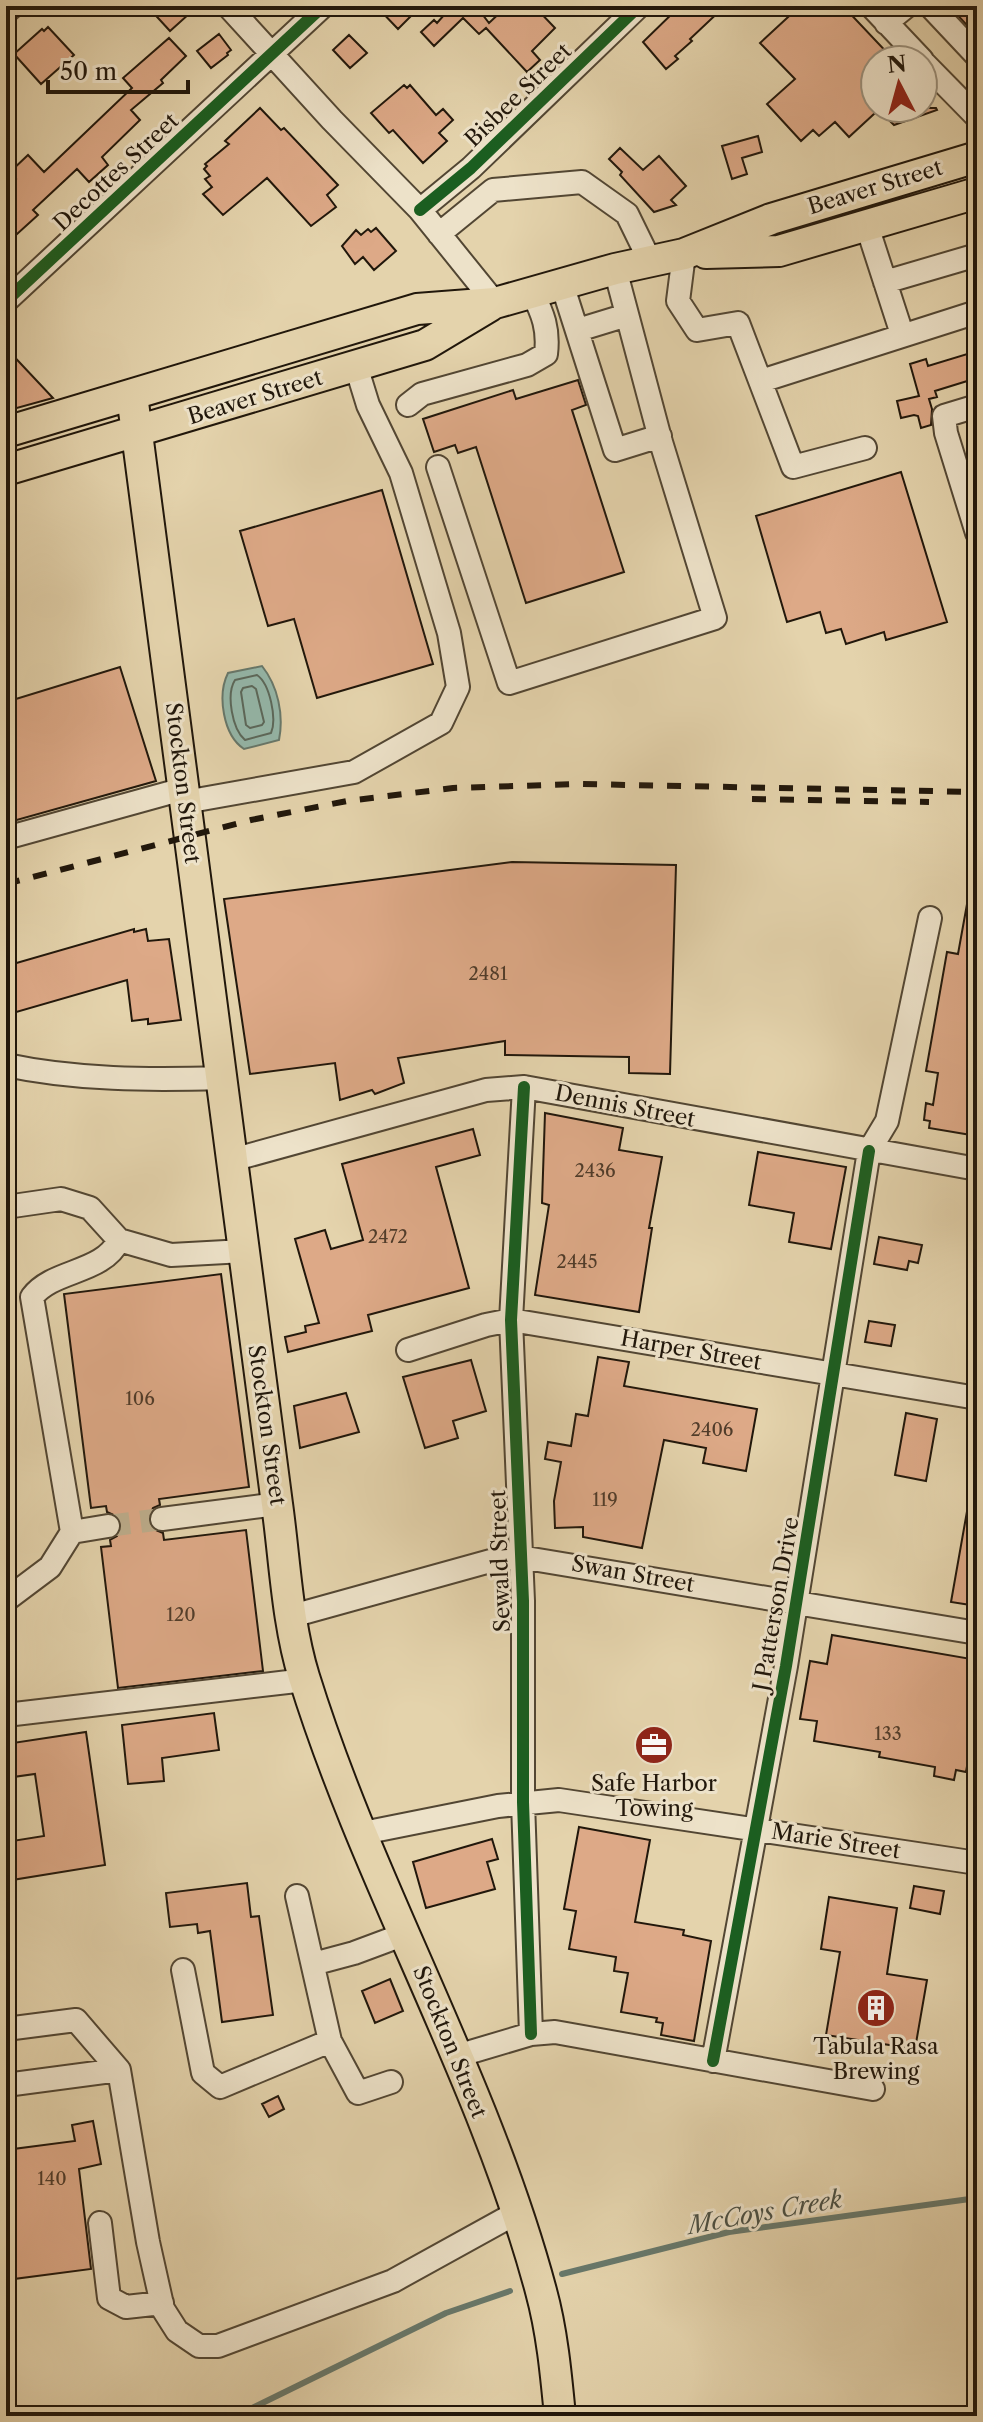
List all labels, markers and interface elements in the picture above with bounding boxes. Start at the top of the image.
street label: Bisbee Street [459,37,577,153]
scale bar [48,44,188,94]
north arrow [859,44,939,124]
text: N [886,50,908,79]
text: 50 m [60,57,117,86]
street label: Decottes Street [48,107,184,237]
street label: Beaver Street [804,154,946,220]
street label: Beaver Street [184,364,326,430]
street label: Stockton Street [160,701,206,865]
house number: 2481 [469,963,508,985]
street label: Dennis Street [553,1079,698,1133]
house number: 2436 [574,1160,616,1182]
house number: 2472 [368,1226,408,1248]
house number: 2445 [557,1251,597,1273]
street label: Harper Street [618,1324,764,1376]
street label: Stockton Street [242,1343,292,1507]
house number: 106 [125,1388,155,1410]
house number: 2406 [691,1419,733,1441]
street label: Sewald Street [484,1489,516,1633]
house number: 119 [592,1489,618,1511]
street label: J Patterson Drive [747,1515,805,1696]
street label: Swan Street [570,1550,697,1598]
house number: 120 [166,1604,196,1626]
house number: 133 [874,1723,902,1745]
office icon: Safe Harbor Towing [633,1724,675,1766]
place label: Safe Harbor Towing [591,1770,717,1822]
street label: Marie Street [770,1817,903,1865]
street label: Stockton Street [407,1962,493,2122]
building icon: Tabula Rasa Brewing [855,1987,897,2029]
place label: Tabula Rasa Brewing [813,2033,939,2085]
house number: 140 [37,2168,67,2190]
water label: McCoys Creek [683,2184,845,2240]

